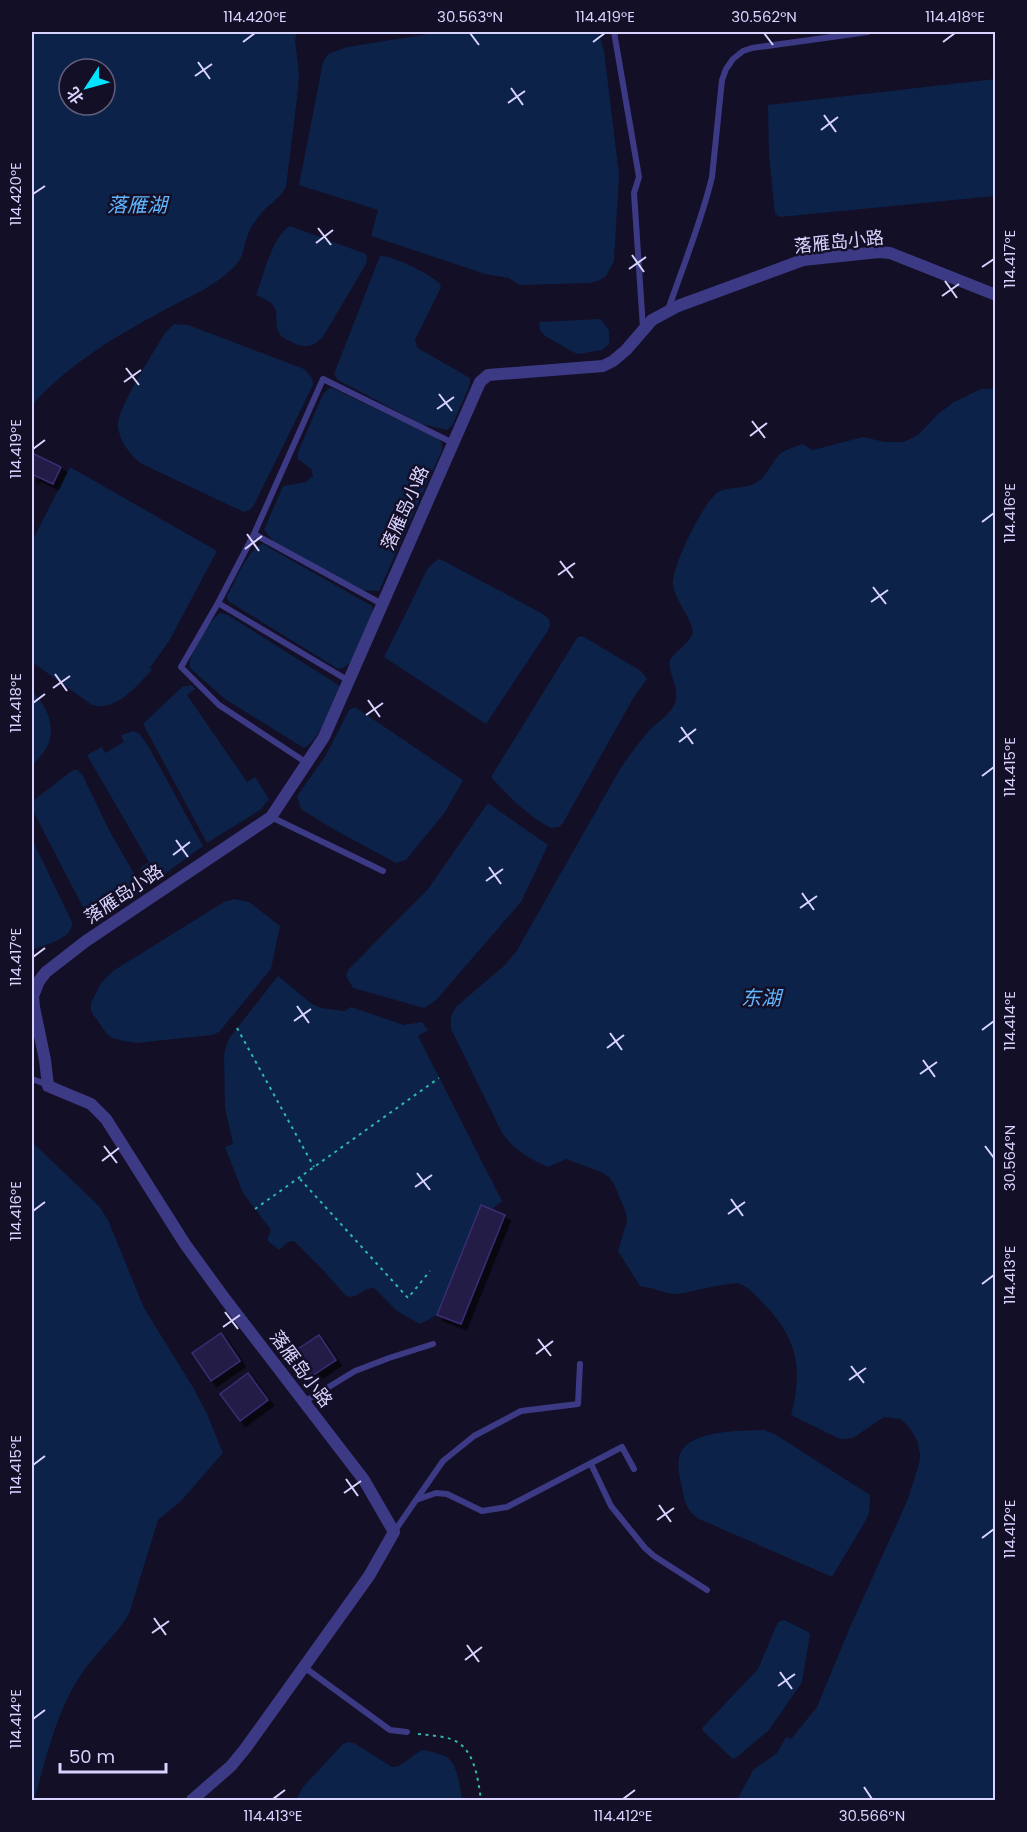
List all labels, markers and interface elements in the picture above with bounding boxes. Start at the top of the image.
text: 114.420°E [223,6,287,27]
text: 30.563°N [437,6,503,27]
text: 114.419°E [575,6,635,27]
text: 30.562°N [731,6,797,27]
text: 114.418°E [925,6,985,27]
north arrow [57,57,117,117]
text: 北 [61,82,89,109]
text: 114.420°E [5,162,26,226]
water label: 落雁湖 [107,191,170,219]
street label: 落雁岛小路 [793,224,885,259]
text: 114.417°E [999,230,1020,288]
text: 114.419°E [5,419,26,479]
street label: 落雁岛小路 [375,462,434,554]
text: 114.416°E [999,483,1020,543]
text: 114.418°E [5,673,26,733]
text: 114.415°E [999,737,1020,797]
street label: 落雁岛小路 [79,858,168,929]
text: 114.417°E [5,928,26,986]
water label: 东湖 [741,984,784,1012]
text: 114.414°E [999,991,1020,1051]
text: 30.564°N [999,1125,1020,1191]
text: 114.416°E [5,1181,26,1241]
text: 114.413°E [999,1245,1020,1305]
street label: 落雁岛小路 [264,1325,338,1412]
text: 114.415°E [5,1435,26,1495]
text: 114.412°E [999,1500,1020,1558]
text: 114.414°E [5,1689,26,1749]
scale bar [60,1736,166,1774]
text: 50 m [69,1744,115,1769]
text: 114.413°E [243,1805,303,1826]
text: 114.412°E [594,1805,652,1826]
text: 30.566°N [839,1805,905,1826]

